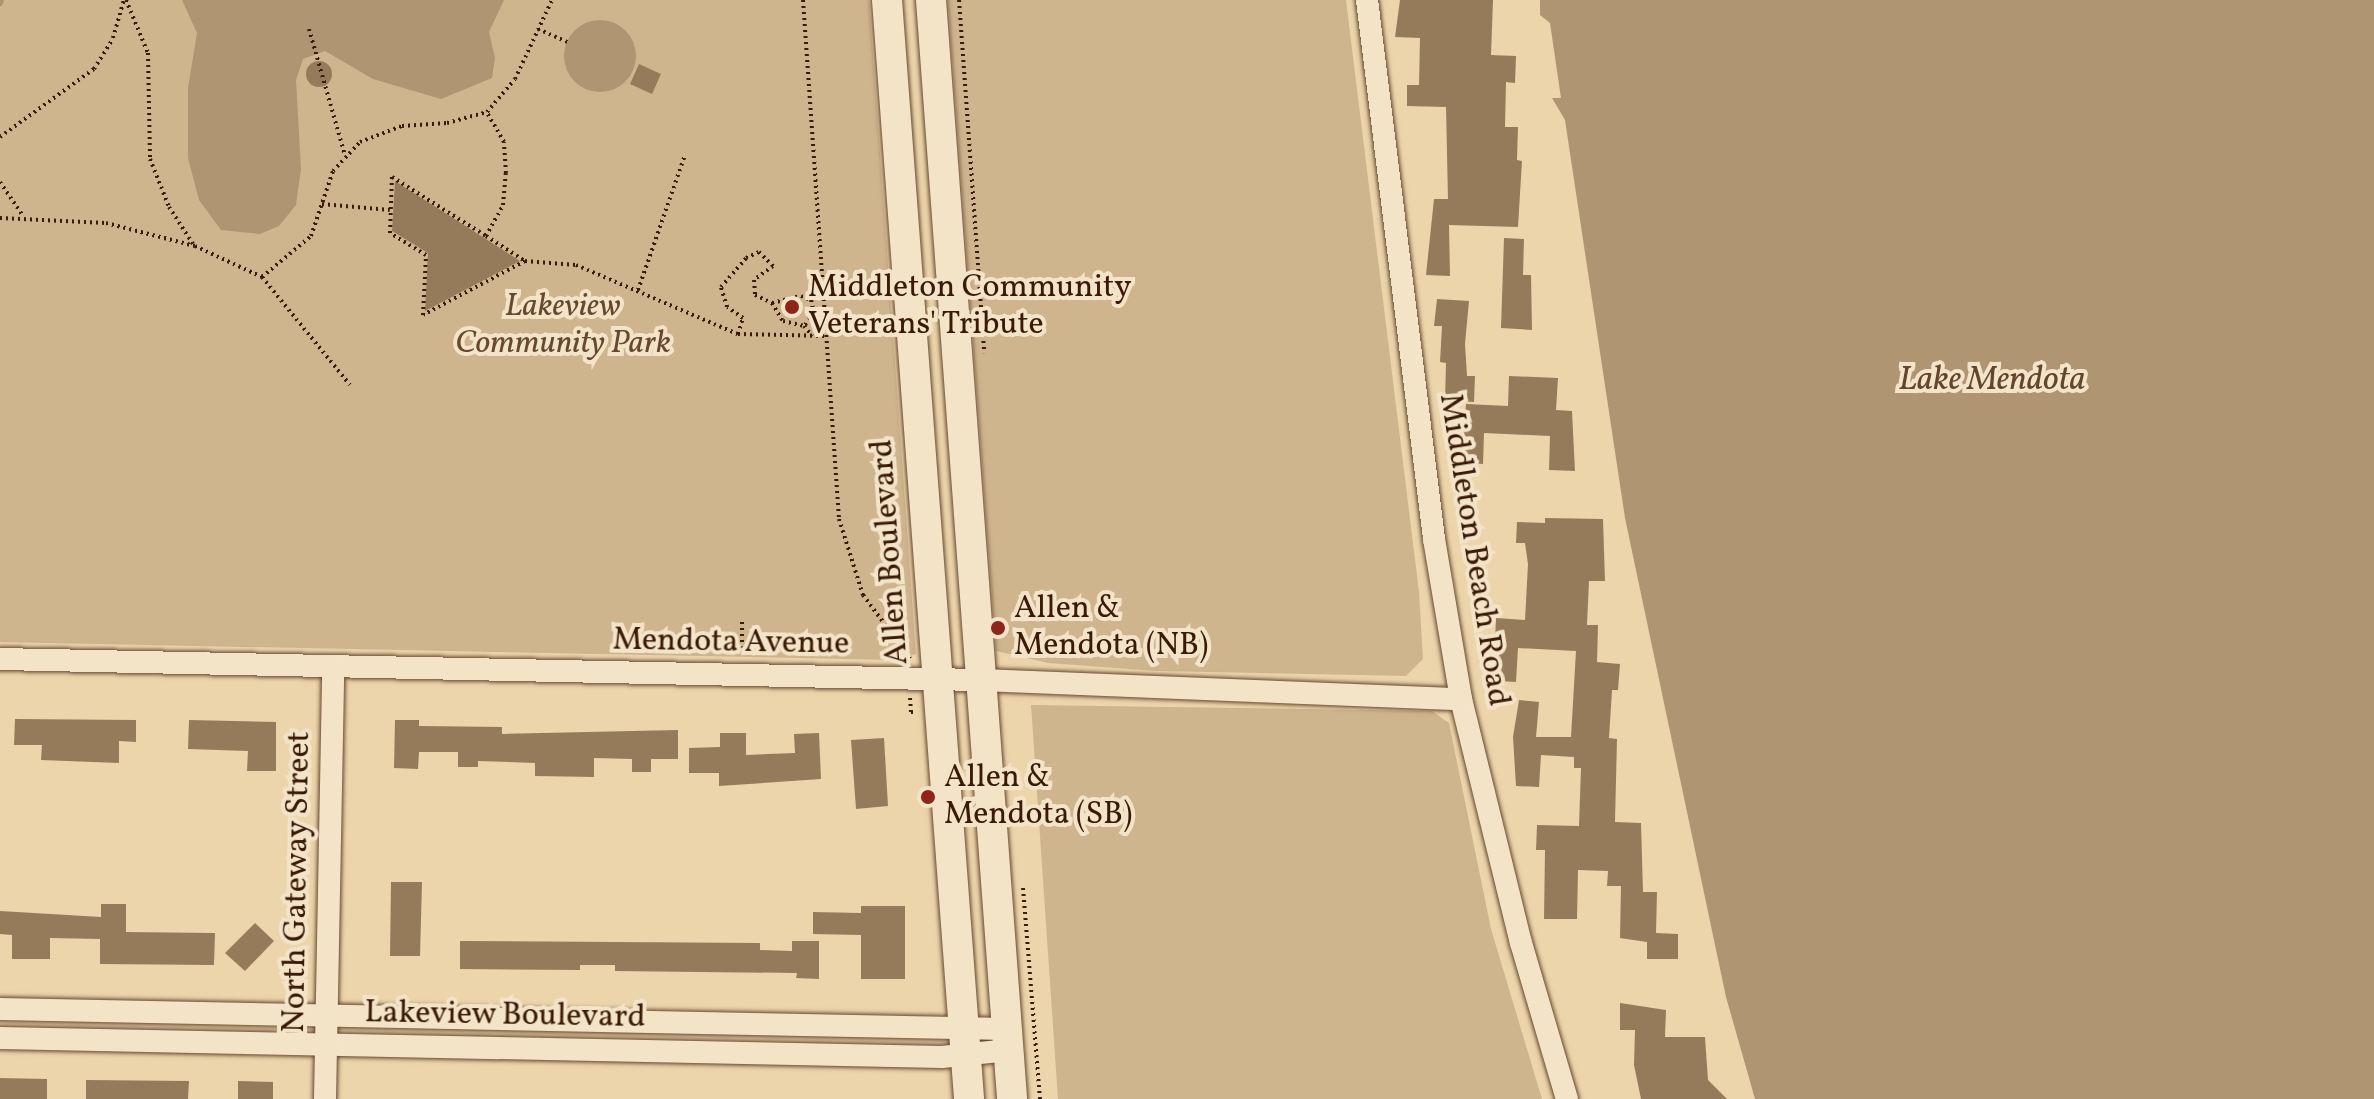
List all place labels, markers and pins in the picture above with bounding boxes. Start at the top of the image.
place label: Middleton Community Veterans' Tribute [808,270,1132,345]
marker: Middleton Community Veterans' Tribute [783,298,801,316]
place label: Allen & Mendota (NB) [1014,591,1208,666]
marker: Allen & Mendota (NB) [989,619,1007,637]
place label: Allen & Mendota (SB) [944,760,1132,835]
marker: Allen & Mendota (SB) [919,788,937,806]

